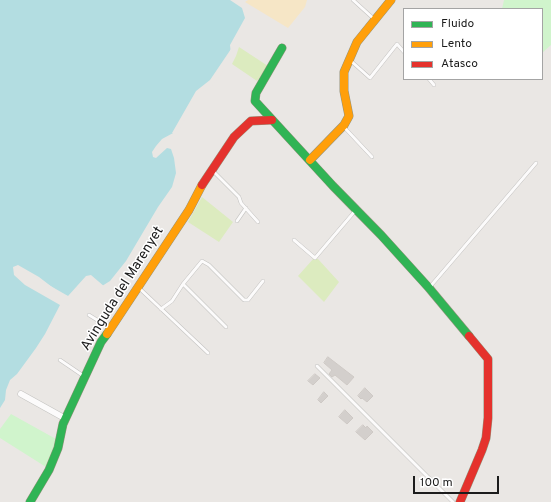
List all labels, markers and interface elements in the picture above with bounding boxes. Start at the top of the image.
legend [403,8,543,80]
text: Fluido [441,16,474,32]
text: Lento [441,36,472,52]
text: Atasco [441,56,478,72]
street label: Avinguda del Marenyet [78,224,168,354]
scale bar [415,468,501,494]
text: 100 m [420,475,453,491]

